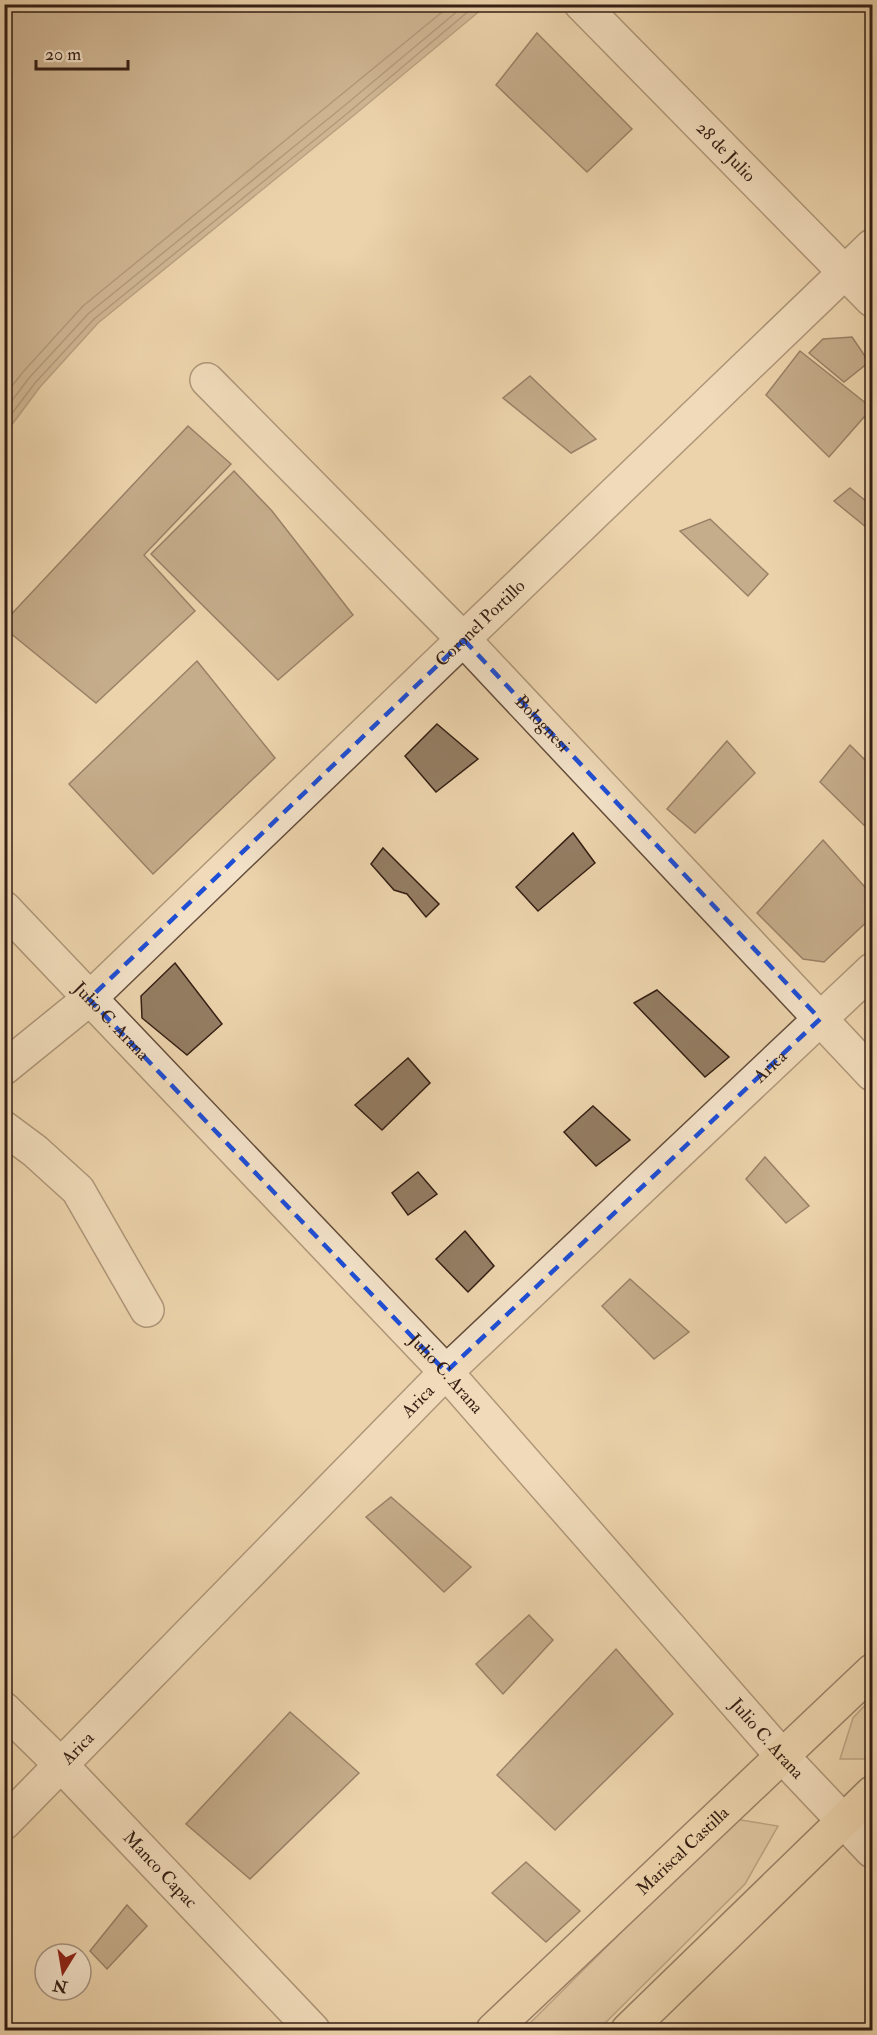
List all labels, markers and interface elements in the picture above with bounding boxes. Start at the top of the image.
scale bar [36,33,128,71]
text: 20 m [45,43,81,66]
street label: 28 de Julio [691,117,761,187]
street label: Coronel Portillo [430,574,531,672]
street label: Bolognesi [510,690,575,757]
street label: Julio C. Arana [68,976,155,1066]
street label: Arica [748,1045,792,1089]
street label: Julio C. Arana [403,1328,489,1419]
street label: Arica [396,1379,440,1423]
street label: Julio C. Arana [724,1693,809,1784]
street label: Arica [56,1726,100,1771]
street label: Mariscal Castilla [632,1801,735,1900]
street label: Manco Capac [118,1826,202,1913]
north arrow [33,1942,93,2002]
text: N [51,1974,70,1997]

